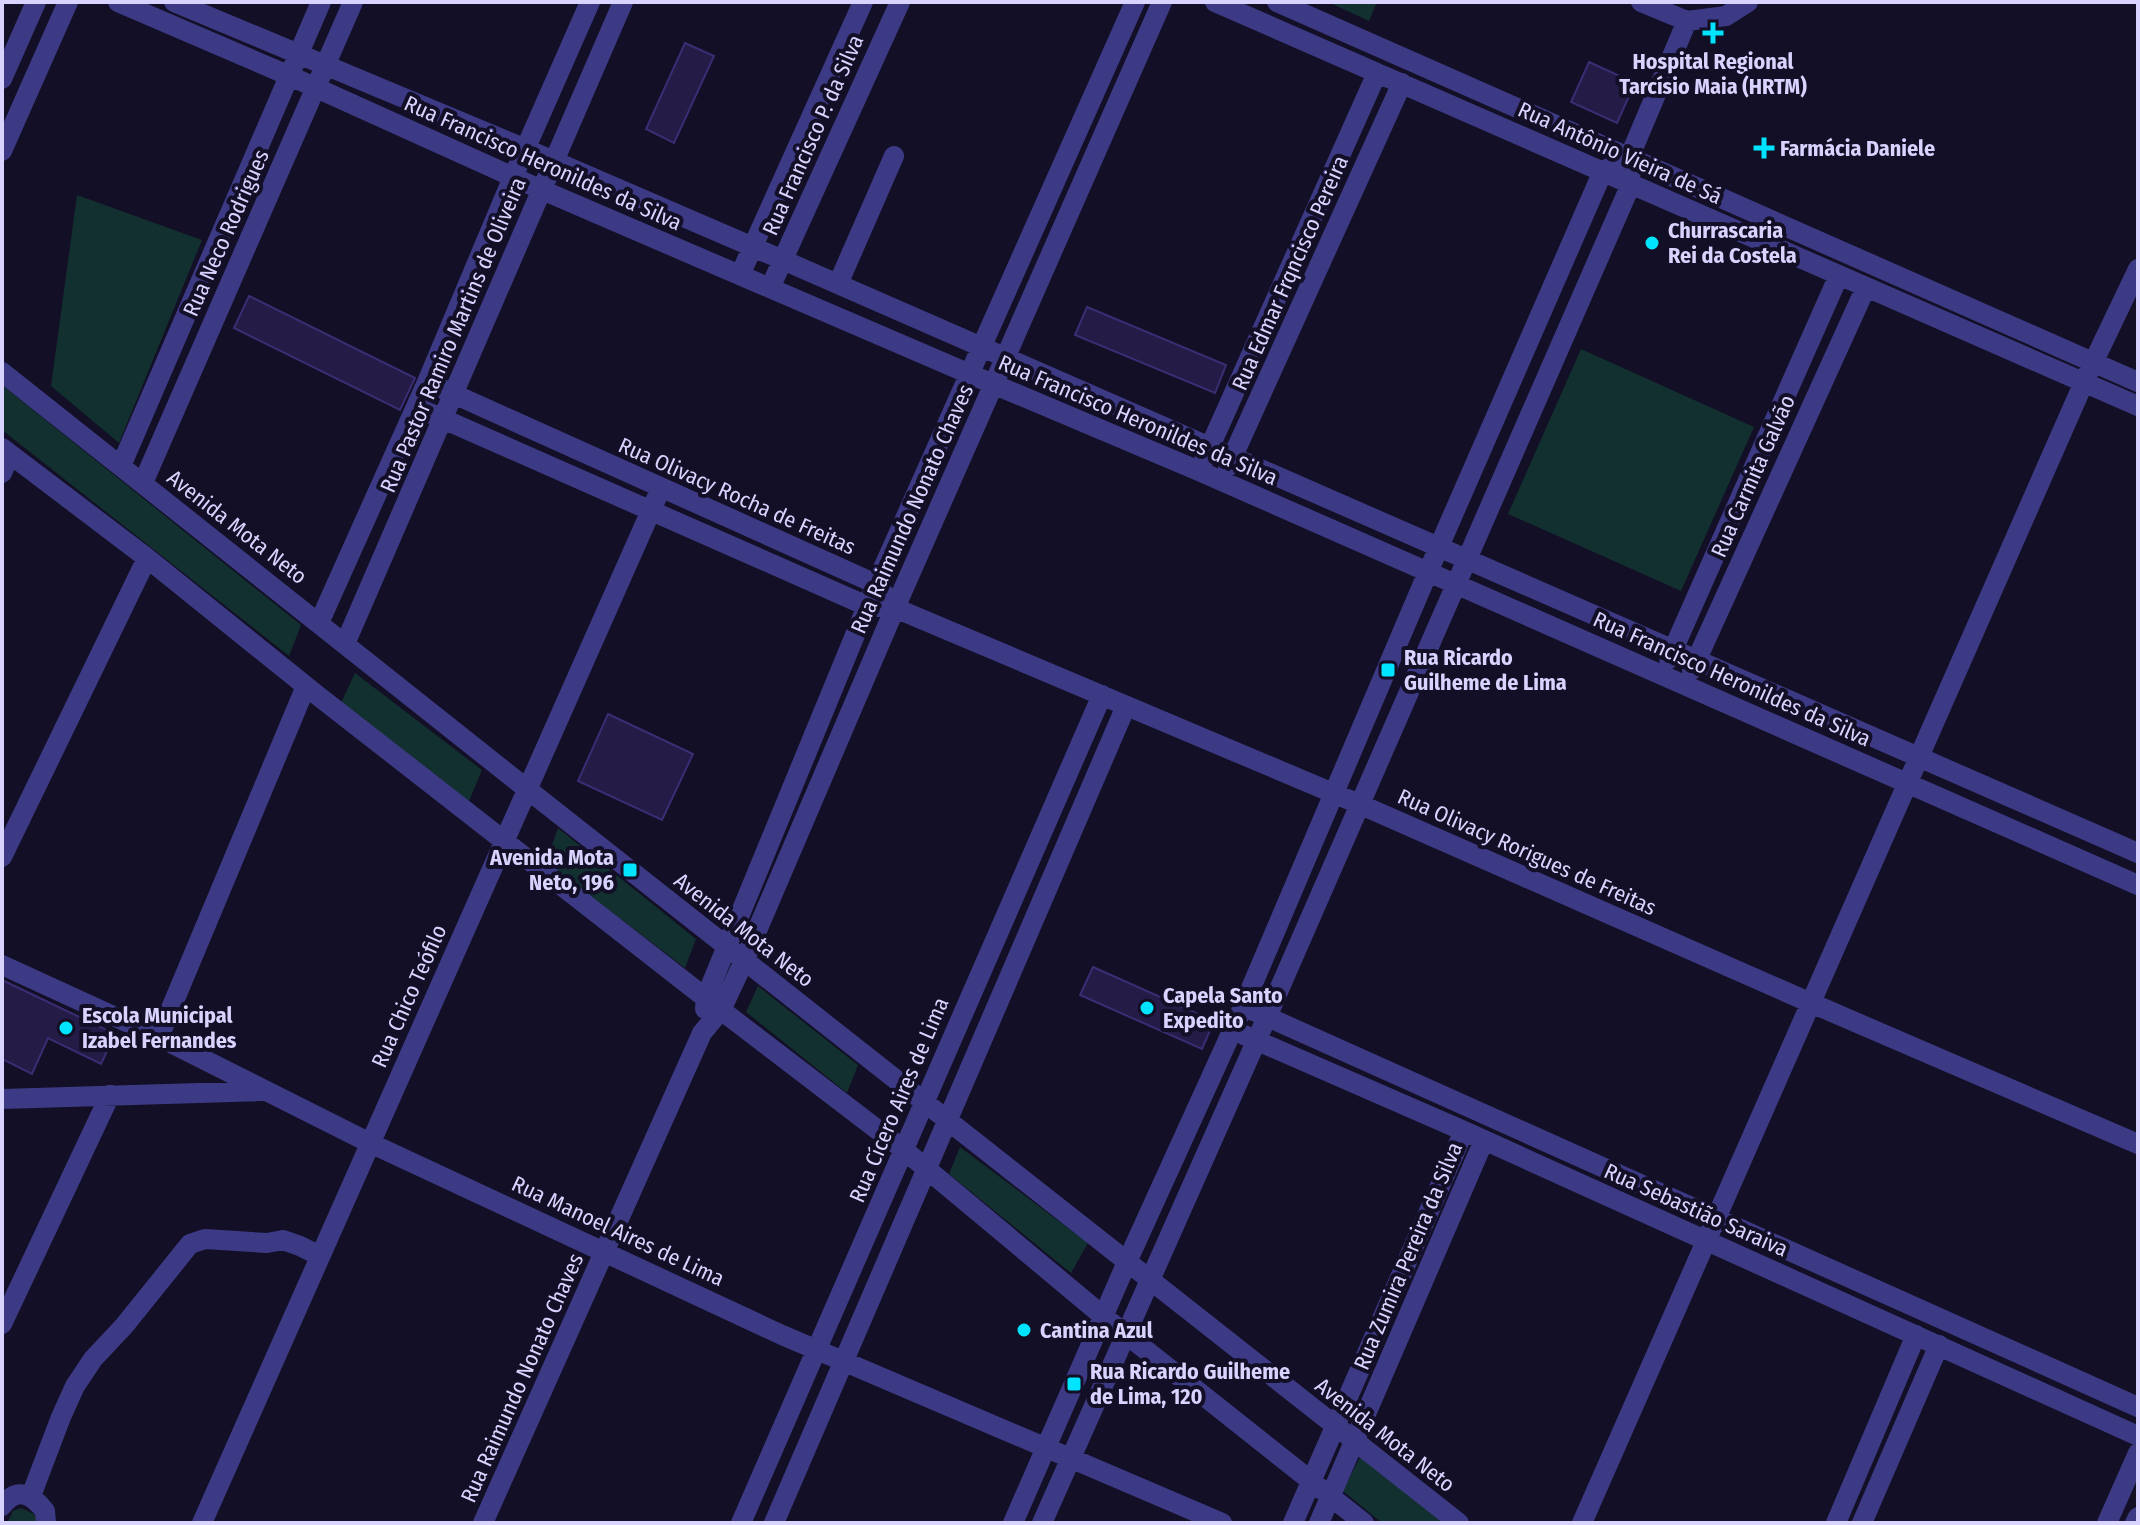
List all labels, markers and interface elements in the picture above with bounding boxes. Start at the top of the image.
marker: Hospital Regional Tarcísio Maia (HRTM) [1702,22,1724,44]
street label: Rua Francisco P. da Silva [757,31,869,239]
place label: Hospital Regional Tarcísio Maia (HRTM) [1619,48,1807,100]
street label: Rua Francisco Heronildes da Silva [400,90,686,236]
street label: Rua Antônio Vieira de Sá [1514,96,1726,210]
place label: Farmácia Daniele [1780,135,1935,162]
marker: Farmácia Daniele [1755,139,1773,157]
street label: Rua Neco Rodrigues [177,145,275,321]
street label: Rua Edmar Frqncisco Pereira [1226,151,1354,395]
street label: Rua Pastor Ramiro Martins de Oliveira [374,173,532,497]
place label: Churrascaria Rei da Costela [1668,217,1797,269]
marker: Churrascaria Rei da Costela [1643,234,1661,252]
street label: Rua Francisco Heronildes da Silva [994,349,1282,491]
street label: Rua Raimundo Nonato Chaves [845,380,979,638]
street label: Rua Carmita Galvão [1705,391,1801,561]
street label: Rua Olivacy Rocha de Freitas [614,431,860,561]
street label: Avenida Mota Neto [162,464,312,590]
street label: Rua Francisco Heronildes da Silva [1589,606,1875,752]
place label: Rua Ricardo Guilheme de Lima [1404,644,1567,696]
marker: Rua Ricardo Guilheme de Lima [1379,661,1397,679]
street label: Rua Olivacy Rorigues de Freitas [1394,783,1660,921]
place label: Avenida Mota Neto, 196 [489,844,614,896]
marker: Avenida Mota Neto, 196 [621,861,639,879]
street label: Avenida Mota Neto [669,867,819,993]
street label: Rua Chico Teófilo [365,920,453,1072]
place label: Capela Santo Expedito [1163,982,1283,1034]
street label: Rua Cícero Aires de Lima [844,993,954,1207]
marker: Capela Santo Expedito [1138,999,1156,1017]
place label: Escola Municipal Izabel Fernandes [82,1002,237,1054]
marker: Escola Municipal Izabel Fernandes [57,1019,75,1037]
street label: Rua Zumira Pereira da Silva [1348,1138,1468,1374]
street label: Rua Sebastião Saraiva [1600,1157,1792,1263]
street label: Rua Manoel Aires de Lima [507,1170,729,1292]
street label: Rua Raimundo Nonato Chaves [455,1249,589,1507]
place label: Cantina Azul [1040,1317,1154,1344]
marker: Cantina Azul [1015,1321,1033,1339]
place label: Rua Ricardo Guilheme de Lima, 120 [1090,1358,1290,1410]
street label: Avenida Mota Neto [1310,1372,1460,1498]
marker: Rua Ricardo Guilheme de Lima, 120 [1065,1375,1083,1393]

